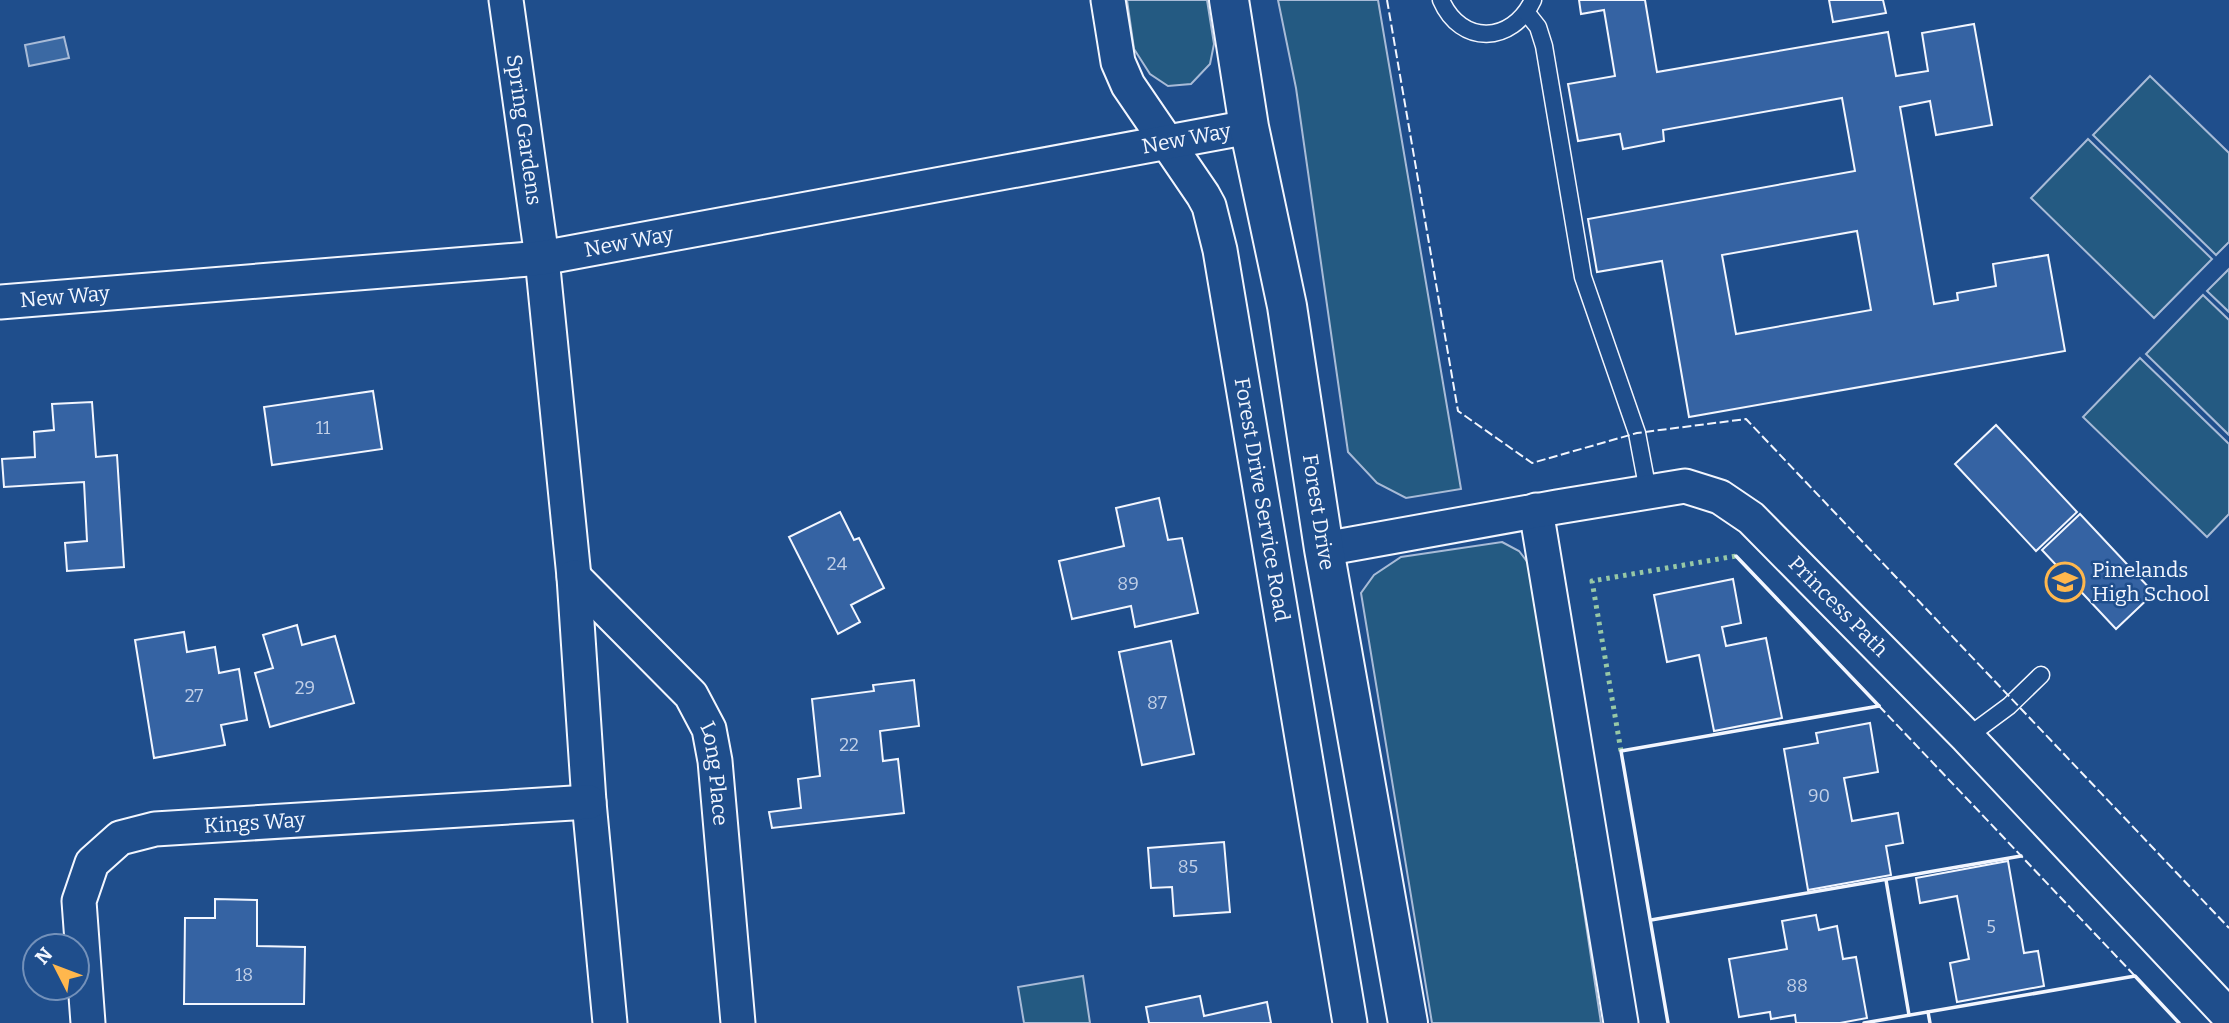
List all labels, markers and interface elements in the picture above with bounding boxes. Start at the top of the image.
street label: Spring Gardens [501,53,547,207]
street label: New Way [1140,117,1234,160]
street label: New Way [582,221,676,263]
street label: New Way [19,280,112,313]
street label: Forest Drive Service Road [1229,376,1295,624]
house number: 11 [316,417,331,439]
street label: Forest Drive [1297,452,1340,572]
street label: Princess Path [1783,551,1894,662]
house number: 24 [827,553,848,575]
place label: Pinelands High School [2092,557,2210,607]
school or university icon: Pinelands High School [2044,561,2086,603]
house number: 89 [1117,573,1139,595]
house number: 29 [295,677,315,699]
house number: 27 [185,685,203,707]
house number: 87 [1147,692,1167,714]
street label: Long Place [694,717,734,827]
house number: 22 [839,734,859,756]
house number: 90 [1808,785,1830,807]
street label: Kings Way [203,807,307,839]
house number: 85 [1178,856,1198,878]
house number: 5 [1986,916,1996,938]
north arrow [21,932,91,1002]
text: N [30,943,57,969]
house number: 18 [235,964,253,986]
house number: 88 [1786,975,1808,997]

